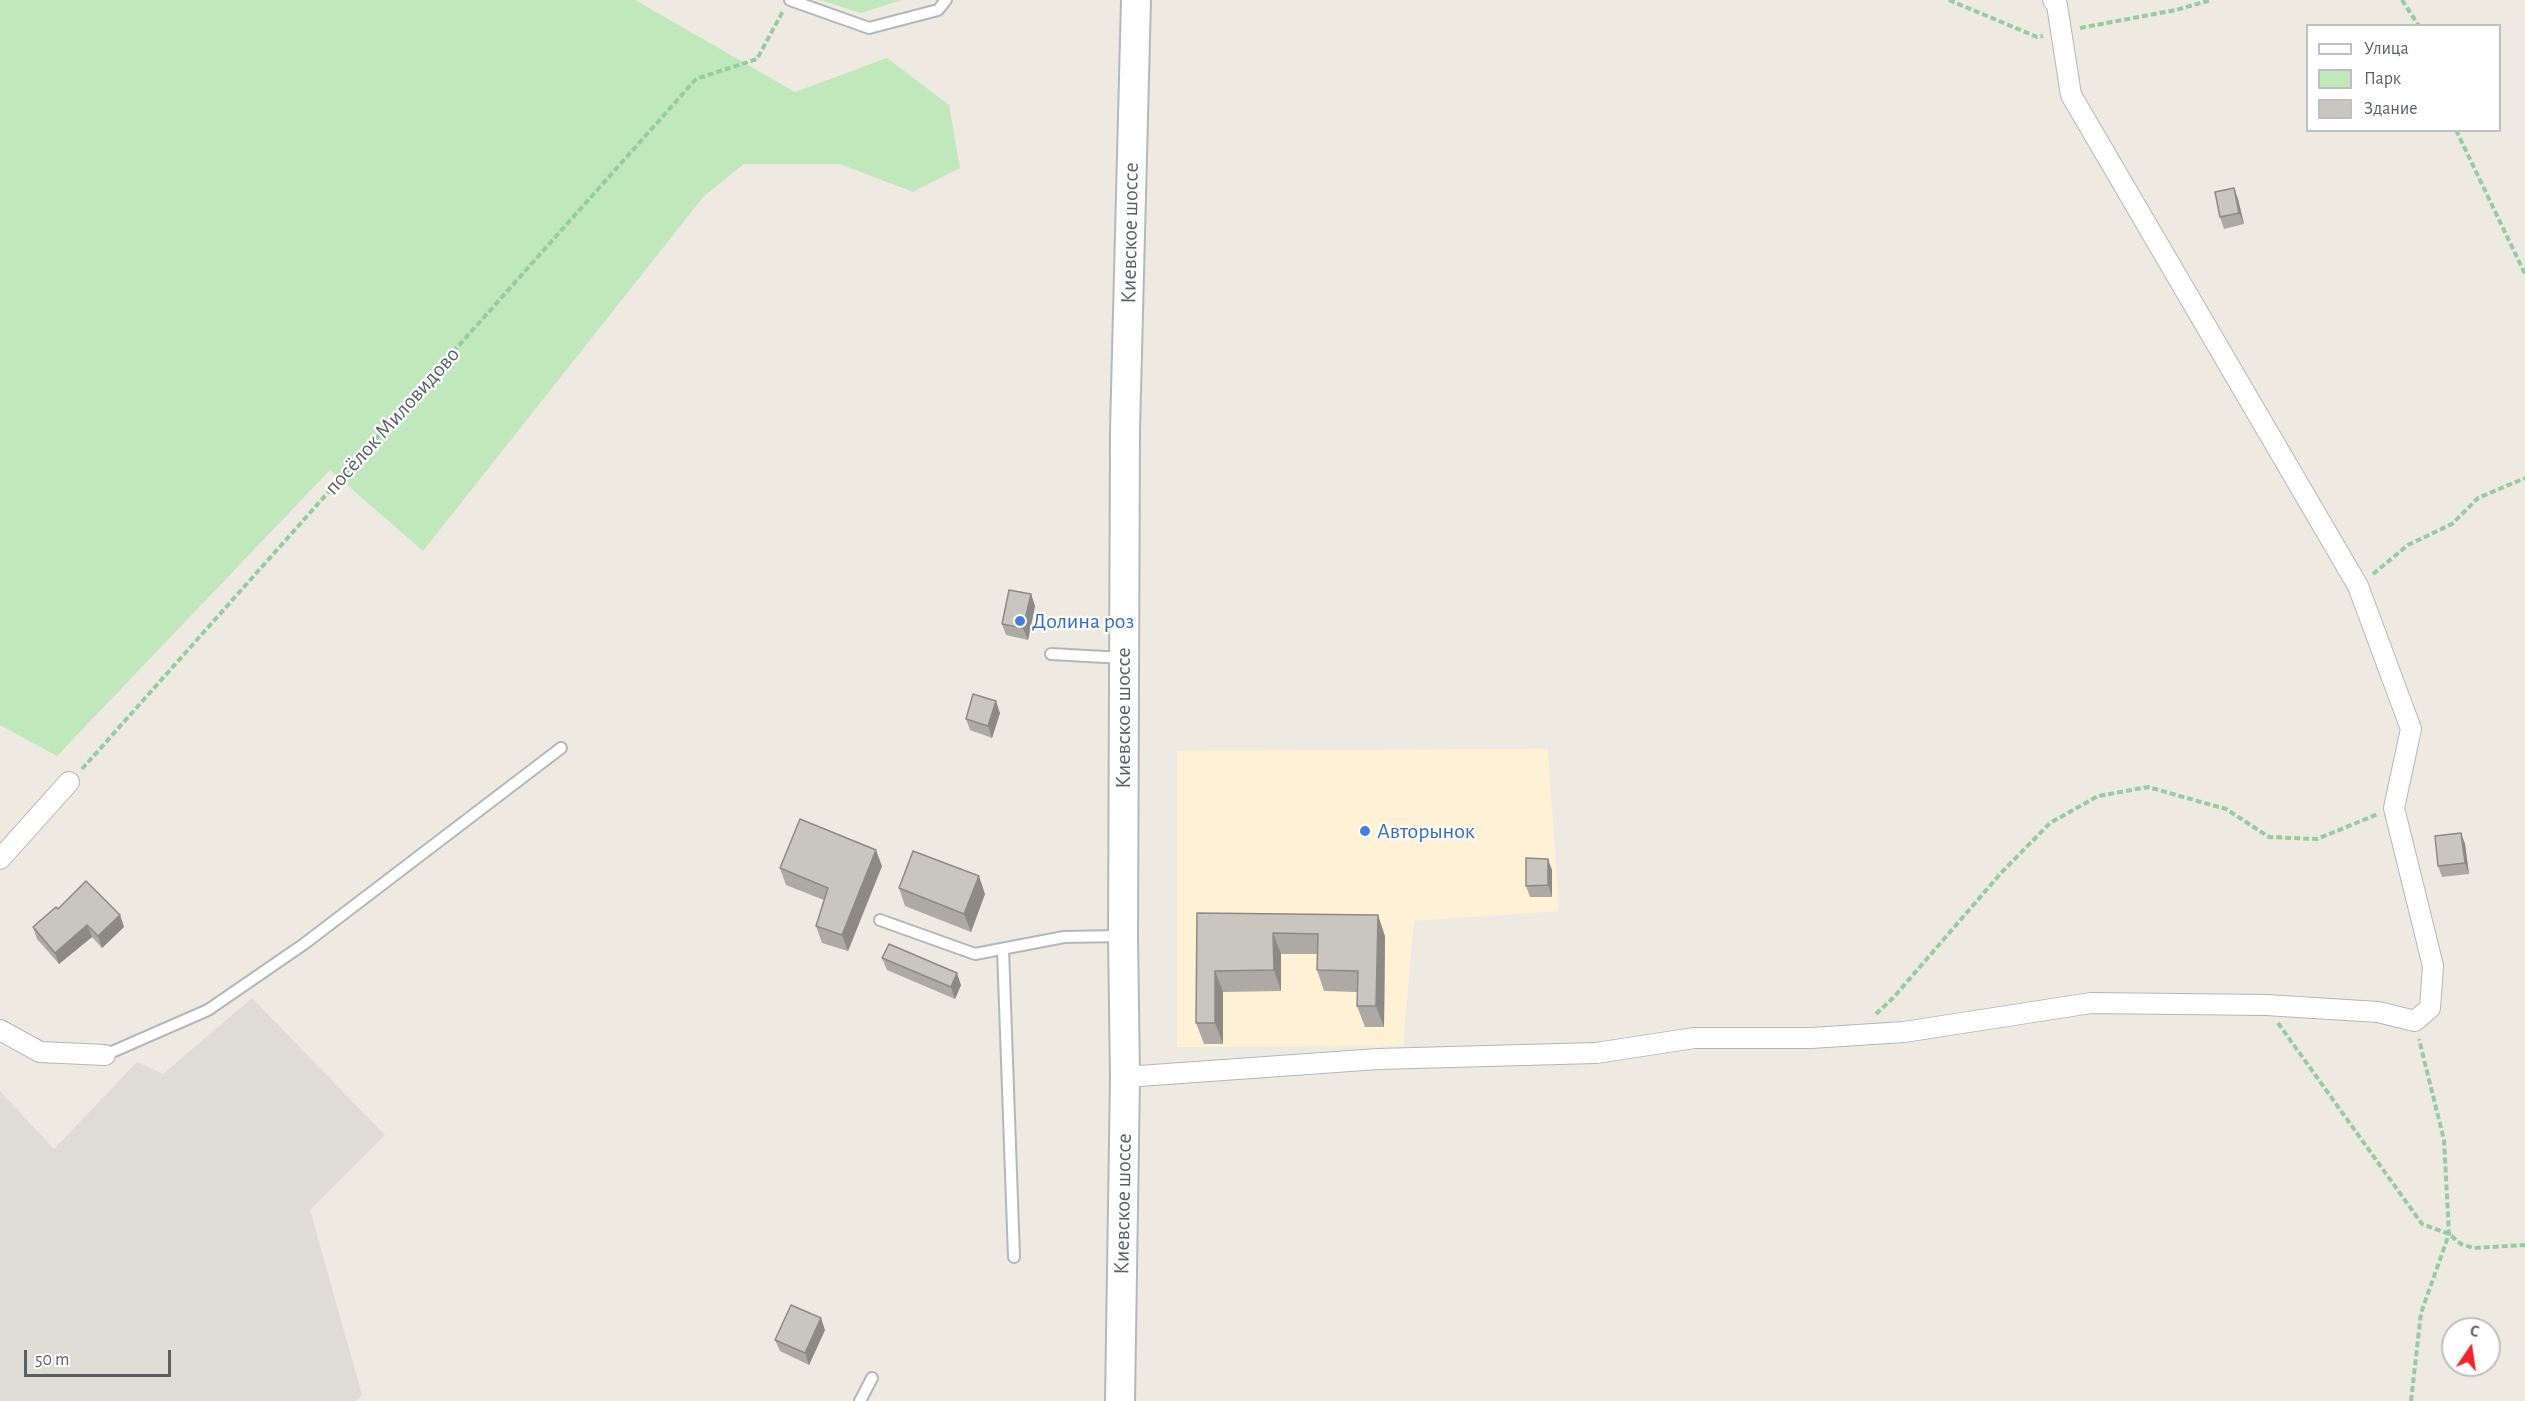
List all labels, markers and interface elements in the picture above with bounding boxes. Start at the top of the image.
legend [2306,24,2501,132]
text: Улица [2364,40,2409,58]
text: Парк [2364,70,2401,88]
text: Здание [2364,100,2418,118]
street label: Киевское шоссе [1116,162,1144,304]
street label: посёлок Миловидово [319,342,465,500]
place label: Долина роз [1032,608,1134,634]
marker: Долина роз [1013,614,1027,628]
street label: Киевское шоссе [1110,647,1136,789]
place label: Авторынок [1377,818,1475,844]
marker: Авторынок [1358,824,1372,838]
street label: Киевское шоссе [1109,1133,1137,1275]
north arrow [2441,1317,2501,1377]
text: С [2468,1323,2481,1340]
scale bar [27,1338,174,1376]
text: 50 m [35,1351,69,1369]

